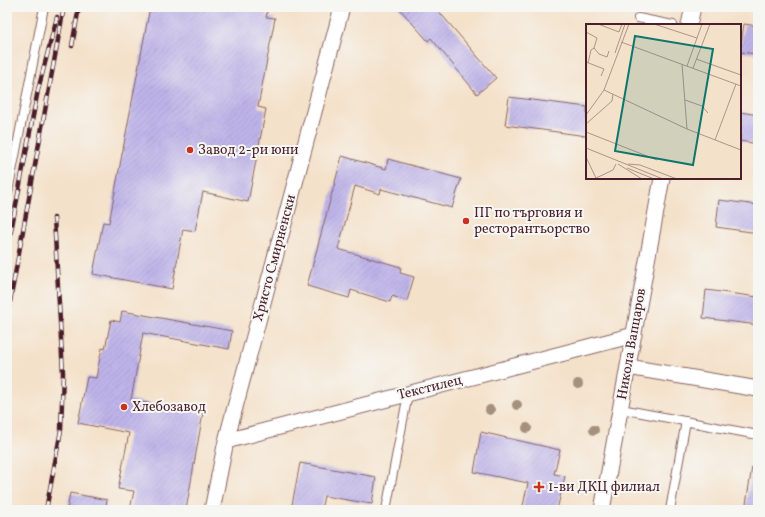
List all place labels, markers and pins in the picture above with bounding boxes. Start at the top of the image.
place label: Завод 2-ри юни [198,141,299,160]
marker: Завод 2-ри юни [185,145,195,155]
place label: ПГ по търговия и ресторантьорство [474,204,590,239]
marker: ПГ по търговия и ресторантьорство [461,216,471,226]
place label: Хлебозавод [132,398,206,417]
marker: Хлебозавод [119,402,129,412]
place label: 1-ви ДКЦ филиал [548,478,660,497]
marker: 1-ви ДКЦ филиал [533,481,545,493]

